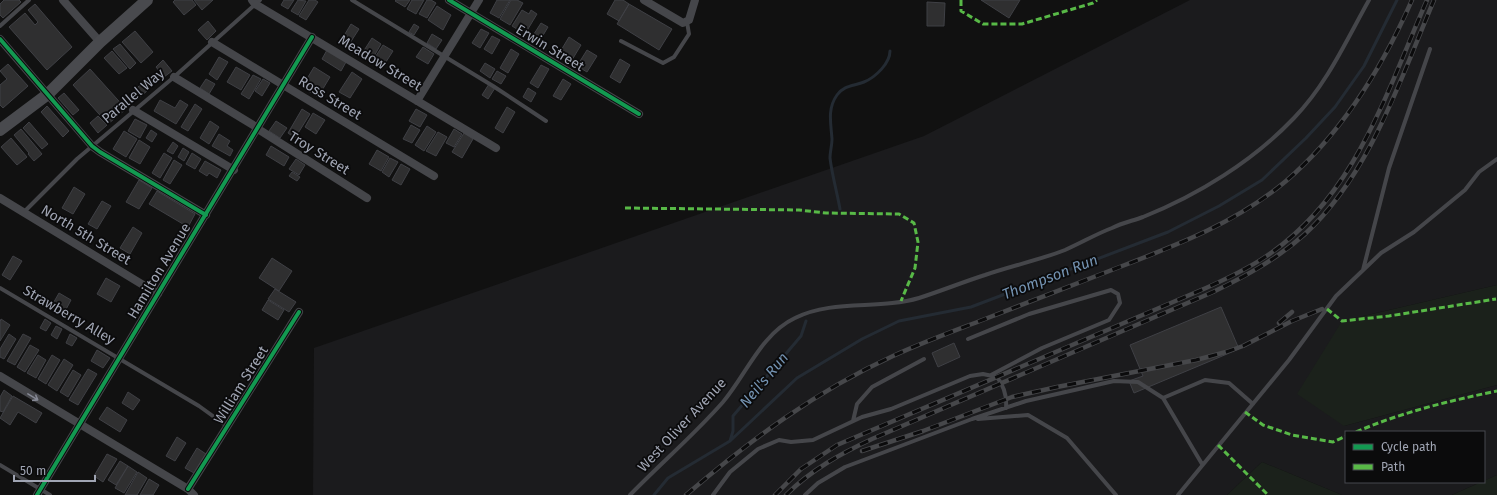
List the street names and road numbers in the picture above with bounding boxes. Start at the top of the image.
street label: Erwin Street [513,21,588,76]
street label: Meadow Street [335,31,426,95]
street label: Parallel Way [98,65,168,127]
street label: Ross Street [295,72,366,124]
street label: Troy Street [285,128,353,179]
street label: North 5th Street [38,201,135,269]
street label: Hamilton Avenue [124,220,194,322]
street label: Strawberry Alley [20,282,118,348]
street label: William Street [210,342,272,427]
street label: West Oliver Avenue [634,375,730,475]

